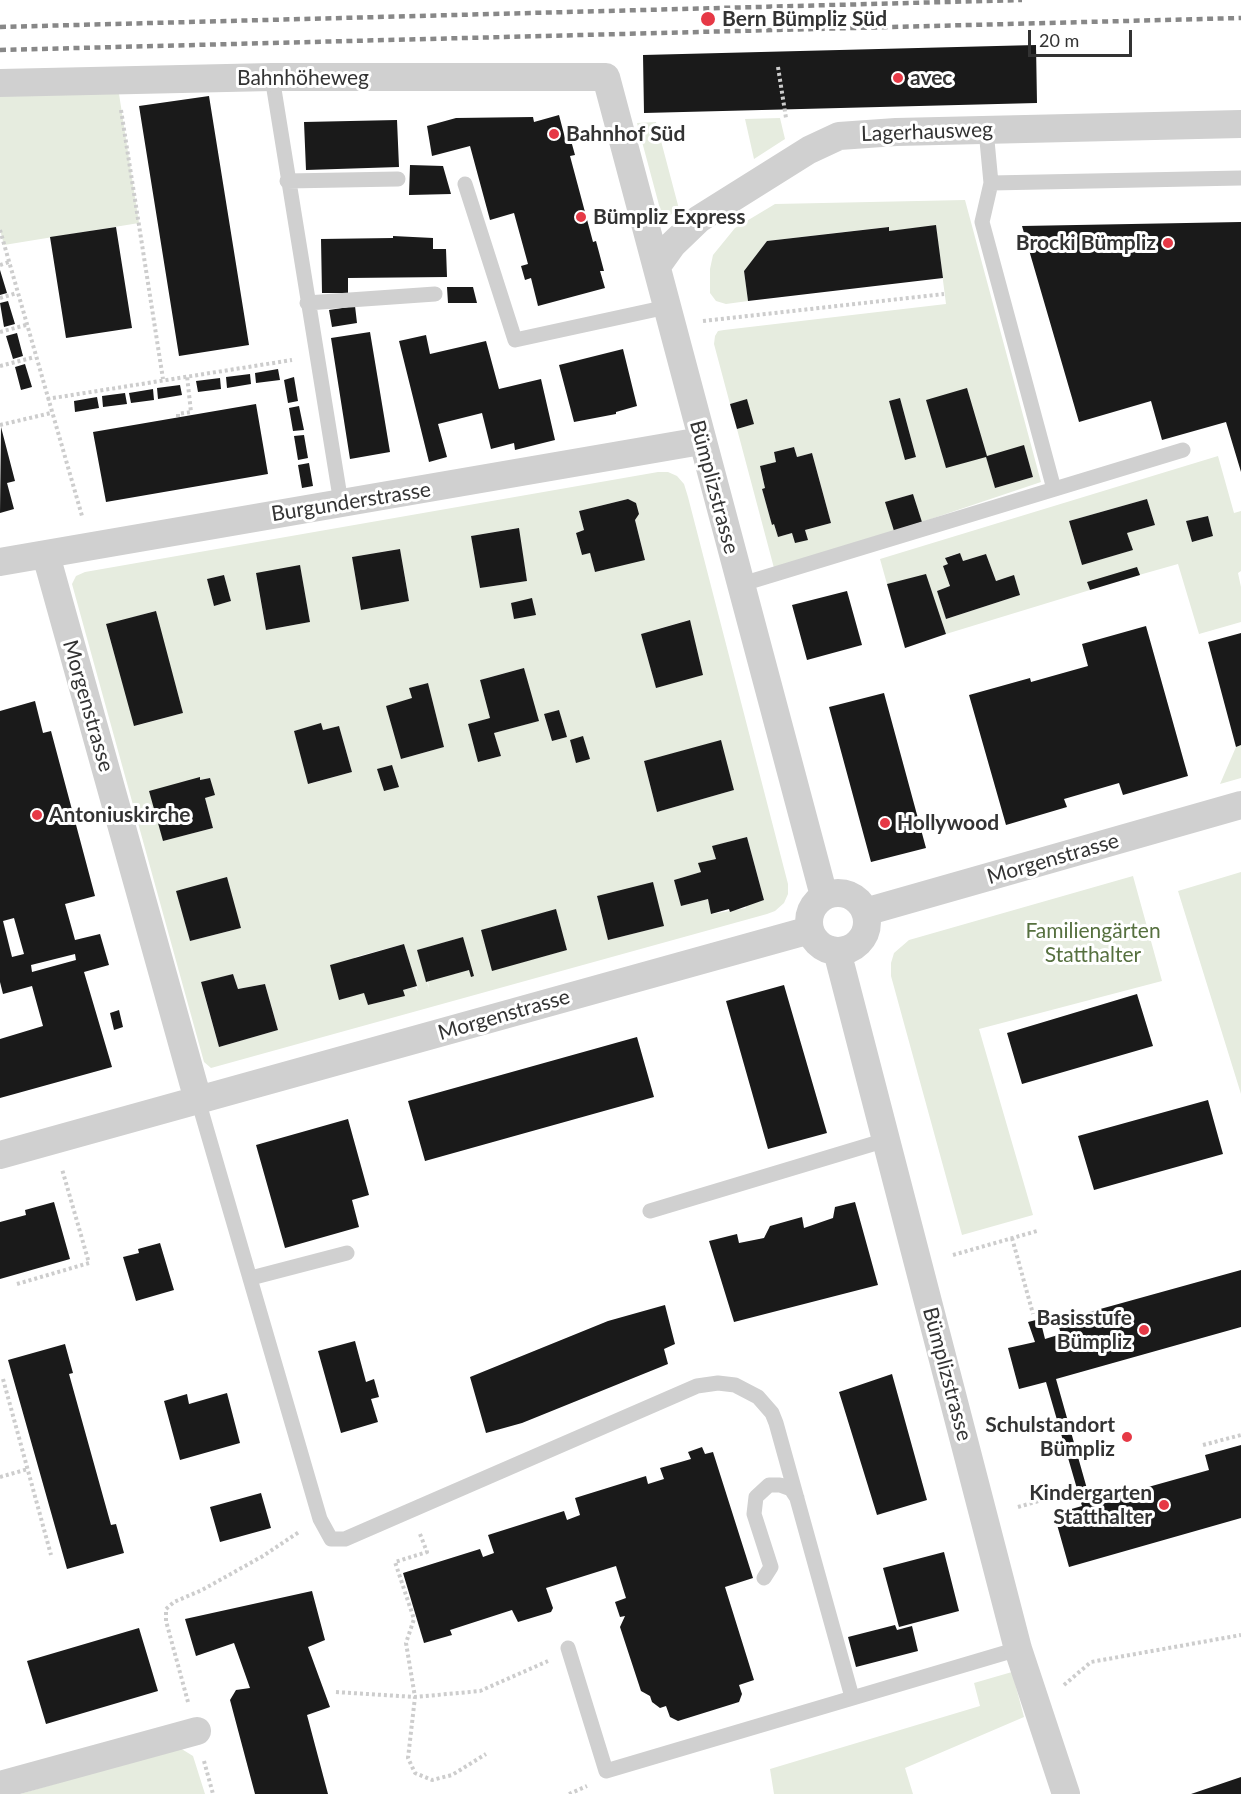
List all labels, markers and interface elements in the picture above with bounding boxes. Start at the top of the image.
place label: Bern Bümpliz Süd [722,6,887,32]
marker: Bern Bümpliz Süd [699,10,717,28]
scale bar [1031,18,1134,56]
text: 20 m [1039,29,1079,51]
street label: Bahnhöheweg [237,65,369,91]
place label: avec [910,65,952,91]
marker: avec [891,71,905,85]
street label: Lagerhausweg [861,117,993,147]
place label: Bahnhof Süd [566,121,685,147]
marker: Bahnhof Süd [547,127,561,141]
place label: Bümpliz Express [593,204,745,230]
marker: Bümpliz Express [574,210,588,224]
place label: Brocki Bümpliz [1016,230,1156,256]
marker: Brocki Bümpliz [1161,236,1175,250]
street label: Bümplizstrasse [684,417,744,557]
street label: Burgunderstrasse [269,477,433,527]
street label: Morgenstrasse [57,637,119,775]
place label: Antoniuskirche [49,802,191,828]
marker: Antoniuskirche [30,808,44,822]
place label: Hollywood [897,810,999,836]
marker: Hollywood [878,816,892,830]
street label: Morgenstrasse [984,828,1122,890]
park label: Familiengärten Statthalter [1025,918,1161,968]
street label: Morgenstrasse [435,984,573,1046]
street label: Bümplizstrasse [917,1304,977,1444]
place label: Basisstufe Bümpliz [1037,1305,1132,1355]
marker: Basisstufe Bümpliz [1137,1323,1151,1337]
place label: Schulstandort Bümpliz [985,1412,1115,1462]
marker: Schulstandort Bümpliz [1120,1430,1134,1444]
place label: Kindergarten Statthalter [1029,1480,1152,1530]
marker: Kindergarten Statthalter [1157,1498,1171,1512]

